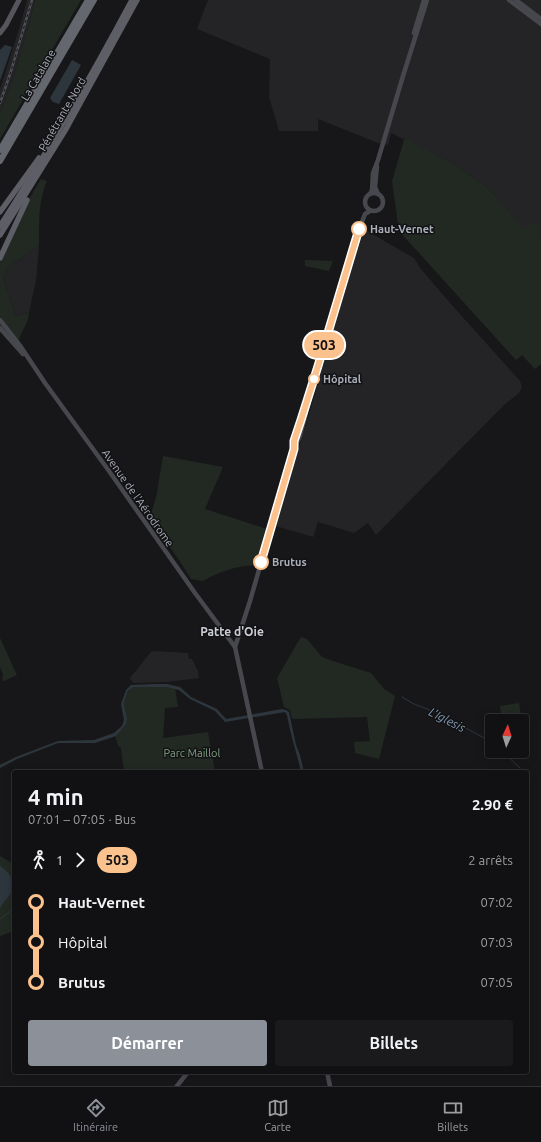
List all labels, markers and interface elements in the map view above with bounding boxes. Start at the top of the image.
street label: La Catalane [19,47,57,103]
street label: Pénétrante Nord [36,75,88,153]
marker: Haut-Vernet [351,221,367,237]
place label: Haut-Vernet [370,223,434,235]
line badge: 503 [301,332,347,358]
text: 503 [312,337,336,353]
marker: Hôpital [308,373,320,385]
place label: Hôpital [323,373,362,385]
street label: Avenue de l'Aérodrome [100,447,176,549]
marker: Brutus [253,554,269,570]
place label: Brutus [272,556,307,568]
district label: Patte d'Oie [200,625,264,638]
water label: L'Iglesis [427,705,468,734]
north arrow [485,714,529,758]
map controls [485,714,529,758]
park label: Parc Maillol [164,747,221,759]
text: 4 min [28,784,84,809]
text: 2.90 € [472,796,513,813]
text: 07:01 – 07:05 · Bus [28,812,136,826]
icon: walk [28,849,50,871]
icon: forward [69,849,91,871]
text: 503 [105,852,129,868]
text: 1 [56,853,63,867]
text: 2 arrêts [468,853,513,867]
text: Haut-Vernet [58,894,145,911]
text: 07:02 [480,895,513,909]
text: Hôpital [58,934,107,951]
text: 07:03 [480,935,513,949]
text: Brutus [58,974,105,991]
text: 07:05 [480,975,513,989]
button: Démarrer [28,1020,267,1066]
button: Billets [275,1020,513,1066]
tab: Itinéraire [73,1097,118,1133]
tab: Carte [264,1097,291,1133]
tab: Billets [437,1097,468,1133]

